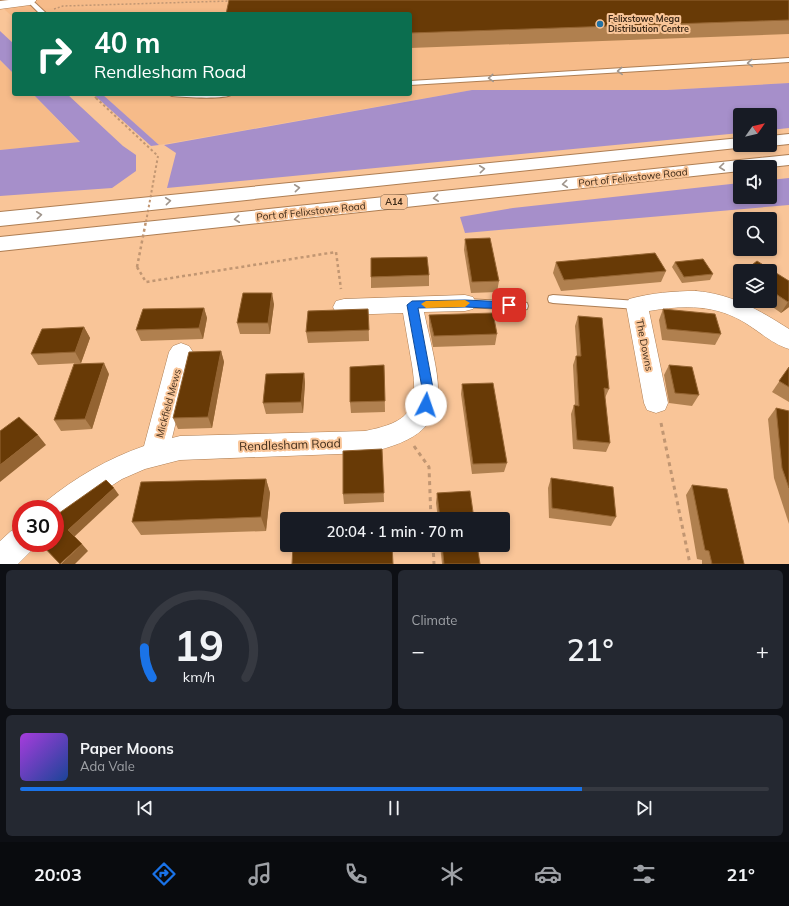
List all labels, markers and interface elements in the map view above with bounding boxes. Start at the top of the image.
place label: Felixstowe Mega Distribution Centre [608,13,689,34]
marker: Felixstowe Mega Distribution Centre [595,19,605,29]
text: 40 m [94,25,160,60]
icon: right [28,28,80,80]
one-way arrow [747,58,753,67]
text: Rendlesham Road [94,60,246,83]
one-way arrow [617,66,623,75]
one-way arrow [488,74,494,83]
north arrow [733,108,777,152]
map controls [733,108,777,308]
button: sound [733,160,777,204]
one-way arrow [719,163,725,172]
one-way arrow [479,165,485,174]
street label: Port of Felixstowe Road [578,165,688,190]
one-way arrow [562,179,568,188]
one-way arrow [294,184,300,193]
one-way arrow [433,193,439,202]
road number: A14 [381,195,407,209]
one-way arrow [165,197,171,206]
street label: Port of Felixstowe Road [256,199,366,224]
one-way arrow [36,211,42,220]
button: search [733,212,777,256]
one-way arrow [234,214,240,223]
button: layers [733,264,777,308]
pin [492,288,526,322]
icon: arrive [498,294,520,316]
street label: The Downs [633,318,656,372]
street label: Mickfield Mews [153,367,184,439]
position arrow [405,384,447,426]
street label: Rendlesham Road [239,435,341,454]
speed limit sign: 30 [12,500,64,552]
text: 20:04 · 1 min · 70 m [326,522,464,541]
text: Climate [412,612,457,628]
text: 19 [174,618,224,670]
text: 21° [567,631,614,669]
text: − [412,637,425,665]
text: + [756,637,769,665]
text: km/h [183,667,215,685]
text: Paper Moons [80,739,174,758]
text: Ada Vale [80,758,135,774]
icon: previous [134,797,156,819]
icon: pause [383,797,405,819]
icon: next [633,797,655,819]
icon: directions [150,860,178,888]
icon: music [246,860,274,888]
icon: phone [342,860,370,888]
icon: climate [438,860,466,888]
icon: car [534,860,562,888]
icon: filters [630,860,658,888]
text: 20:03 [34,863,82,886]
text: 21° [726,863,755,886]

